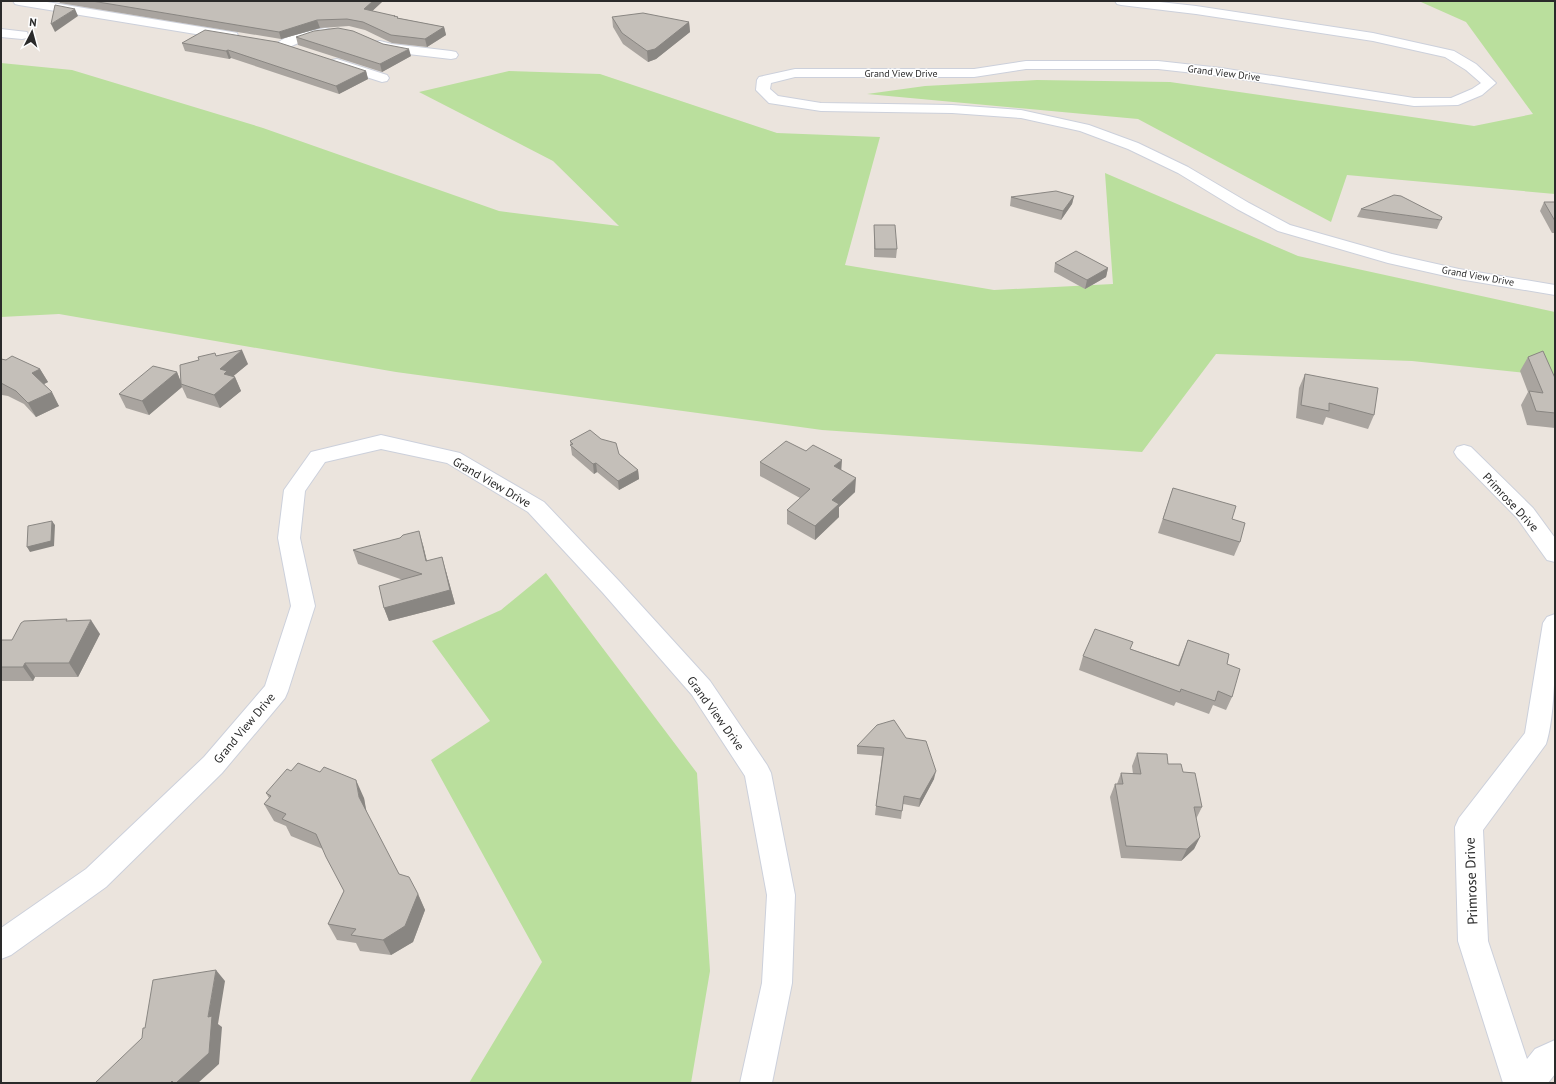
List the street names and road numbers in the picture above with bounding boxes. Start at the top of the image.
street label: Grand View Drive [1187,62,1261,84]
street label: Grand View Drive [864,67,938,80]
street label: Grand View Drive [1441,263,1515,289]
street label: Grand View Drive [450,454,534,510]
street label: Primrose Drive [1480,469,1542,535]
street label: Grand View Drive [684,673,748,753]
street label: Grand View Drive [210,690,278,766]
street label: Primrose Drive [1460,837,1482,925]

